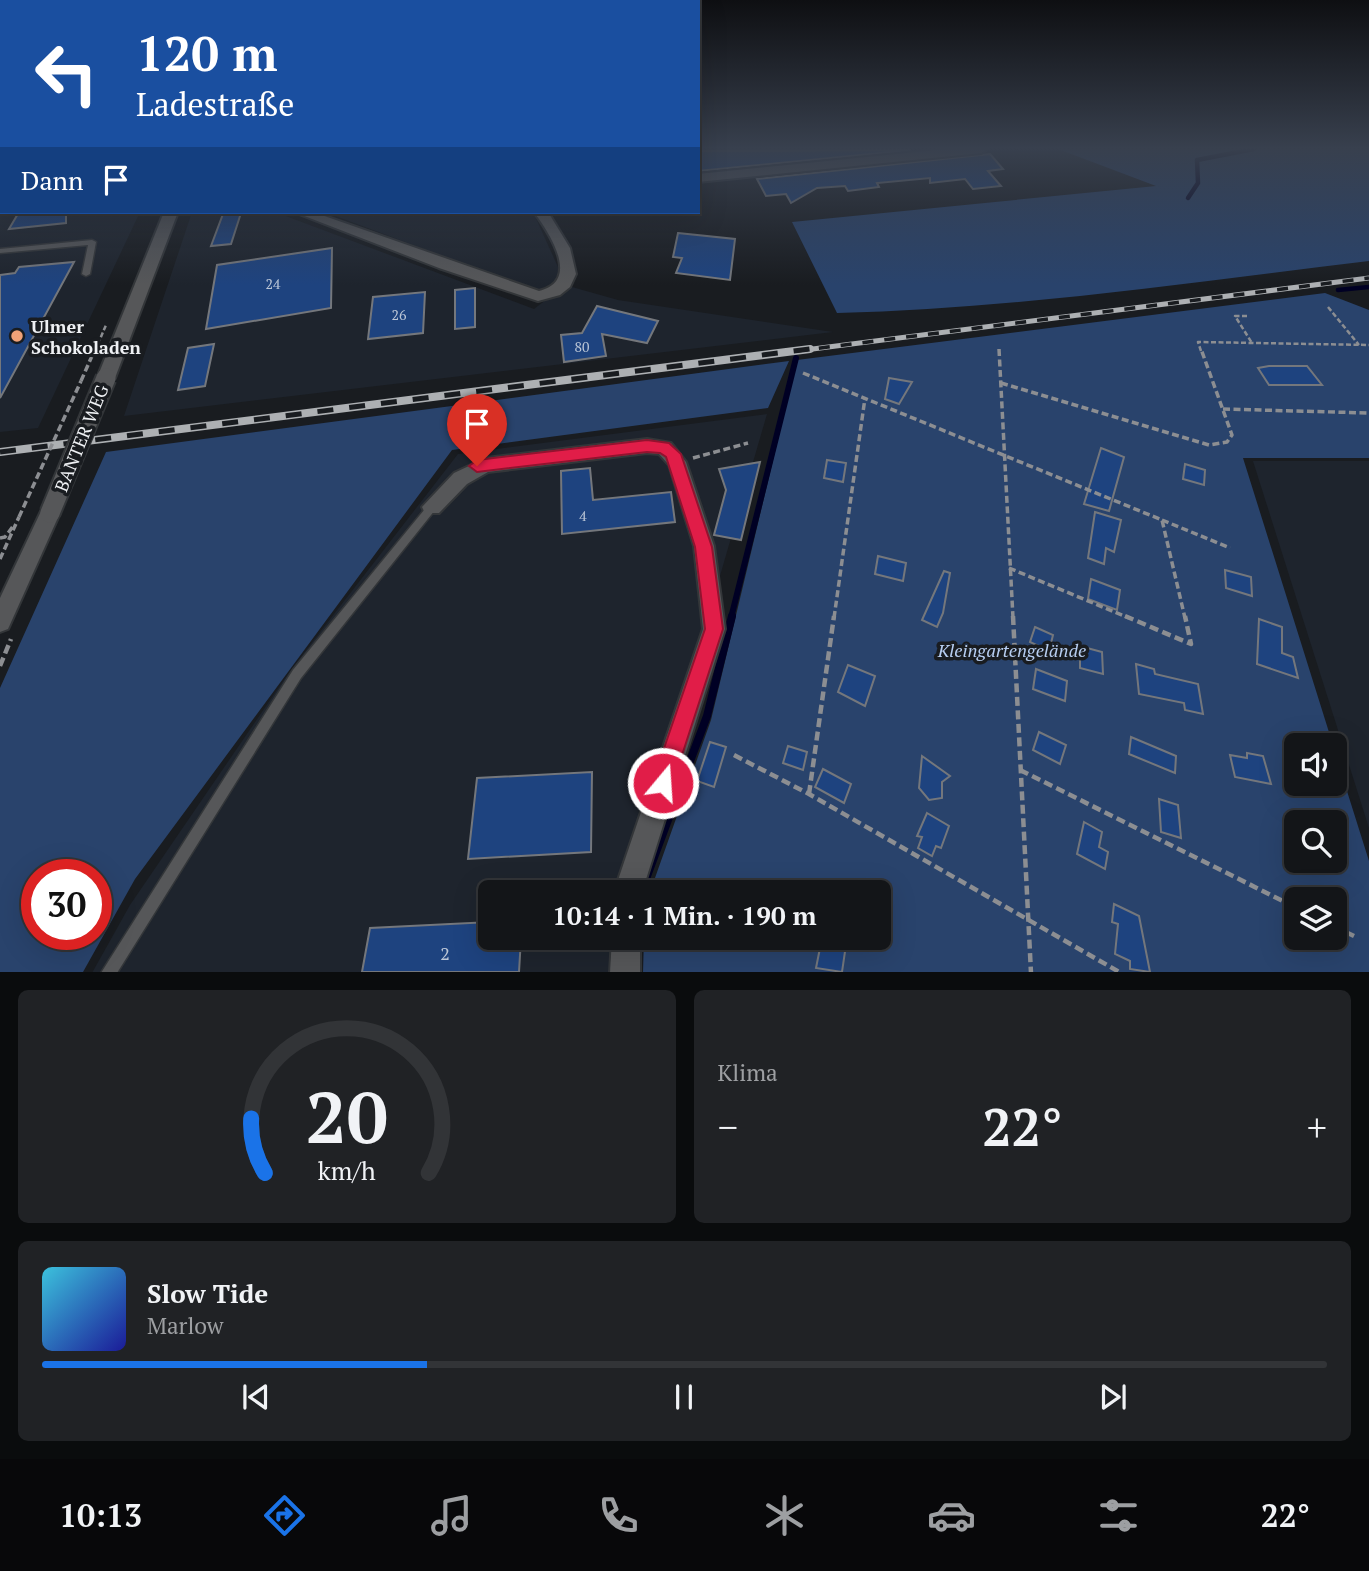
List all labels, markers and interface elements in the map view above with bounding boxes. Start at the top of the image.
text: 120 m [136,20,278,85]
icon: left [21,28,112,119]
text: Ladestraße [136,83,294,125]
icon: arrive [97,161,135,199]
text: Dann [21,163,83,197]
house number: 24 [266,274,281,293]
house number: 26 [392,305,407,324]
place label: Ulmer Schokoladen [31,314,141,359]
marker: Ulmer Schokoladen [9,328,25,344]
house number: 80 [575,337,589,356]
street label: BANTER WEG [49,380,114,495]
pin [447,394,507,466]
icon: arrive [458,405,496,443]
house number: 4 [579,506,587,525]
park label: Kleingartengelände [937,638,1086,662]
map controls [1284,733,1347,950]
button: sound [1284,733,1347,796]
position arrow [626,746,700,820]
button: search [1284,810,1347,873]
speed limit sign: 30 [21,859,112,950]
button: layers [1284,887,1347,950]
text: 10:14 · 1 Min. · 190 m [552,898,817,932]
house number: 2 [440,941,450,965]
text: Klima [718,1057,778,1088]
text: 20 [306,1067,388,1164]
text: 22° [982,1092,1062,1161]
text: − [718,1102,738,1152]
text: + [1307,1102,1327,1152]
text: km/h [318,1153,376,1186]
text: Slow Tide [147,1276,268,1310]
text: Marlow [147,1310,224,1341]
icon: previous [237,1378,275,1416]
icon: pause [665,1378,703,1416]
icon: next [1094,1378,1132,1416]
icon: directions [260,1491,309,1540]
icon: music [427,1491,476,1540]
icon: phone [594,1491,643,1540]
icon: climate [760,1491,809,1540]
icon: car [927,1491,976,1540]
icon: filters [1094,1491,1143,1540]
text: 10:13 [59,1494,142,1536]
text: 22° [1261,1494,1310,1536]

